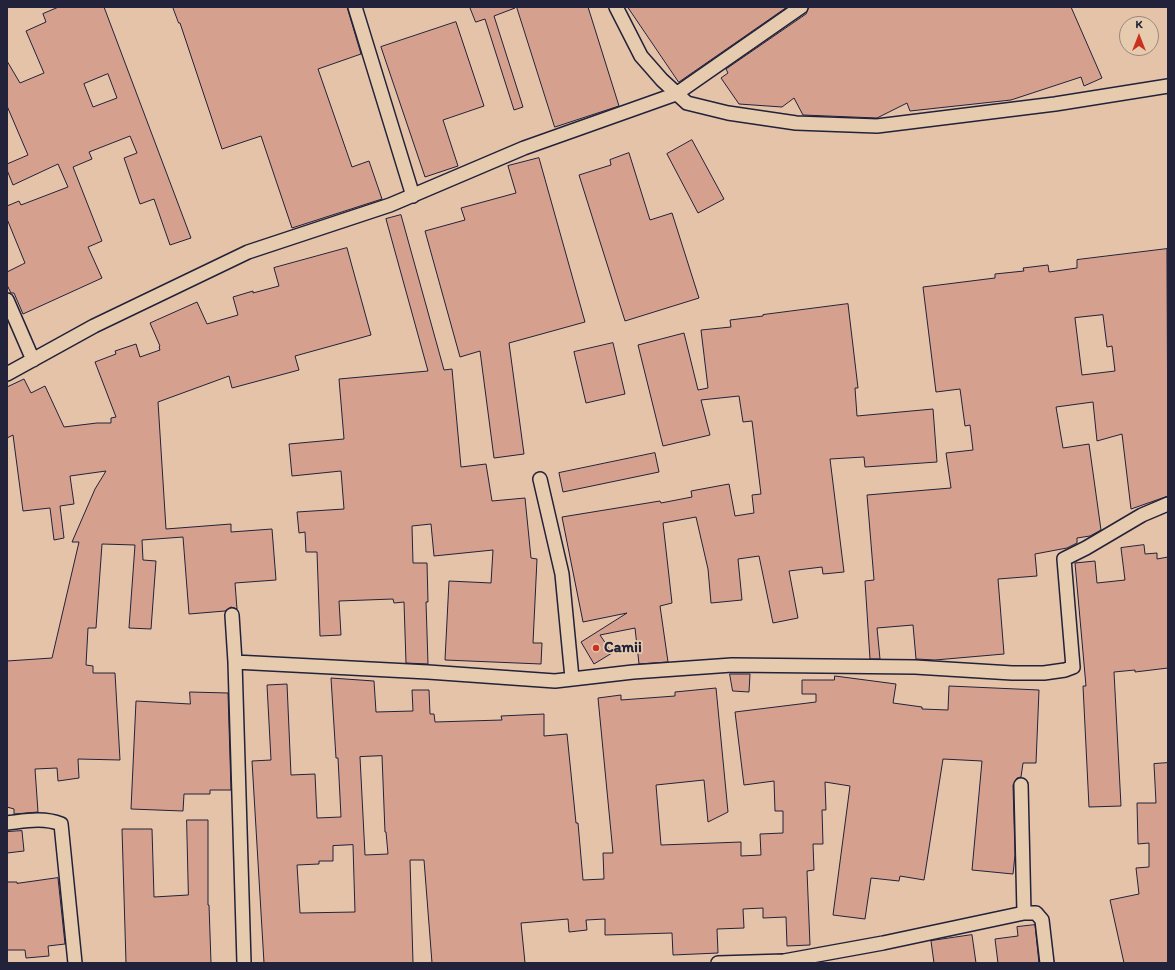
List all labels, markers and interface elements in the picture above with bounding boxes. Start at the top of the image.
north arrow [1119,16,1159,56]
text: K [1135,18,1143,31]
place label: Camii [604,639,642,657]
marker: Camii [591,643,601,653]

